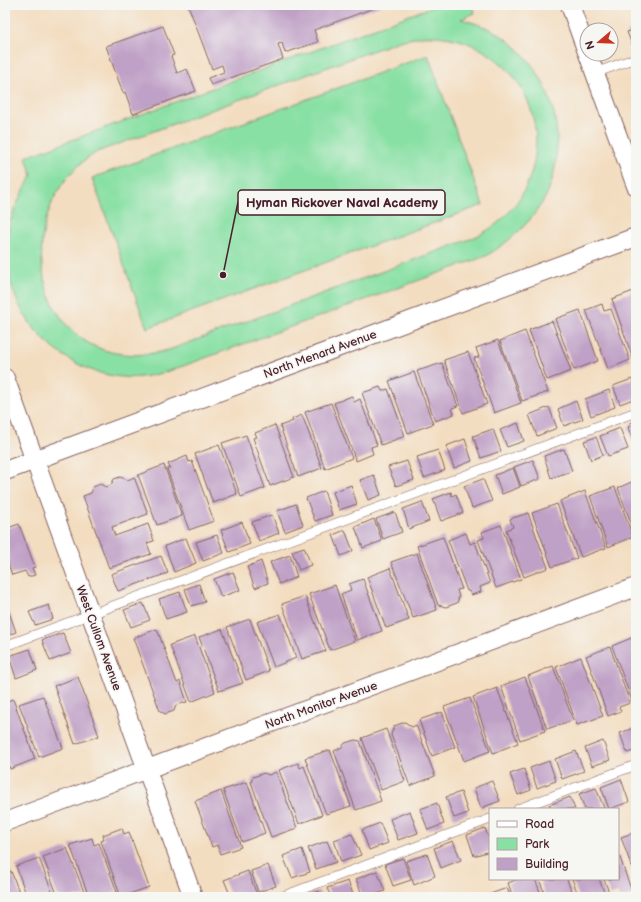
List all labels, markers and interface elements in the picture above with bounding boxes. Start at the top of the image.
north arrow [579,22,619,62]
text: N [583,39,598,51]
callout: Hyman Rickover Naval Academy [238,190,445,215]
text: Hyman Rickover Naval Academy [246,195,438,211]
street label: North Menard Avenue [262,327,379,382]
street label: West Cullom Avenue [73,583,125,693]
street label: North Monitor Avenue [263,678,379,733]
legend [489,808,619,880]
text: Road [525,817,554,832]
text: Park [525,837,549,852]
text: Building [525,857,569,872]

